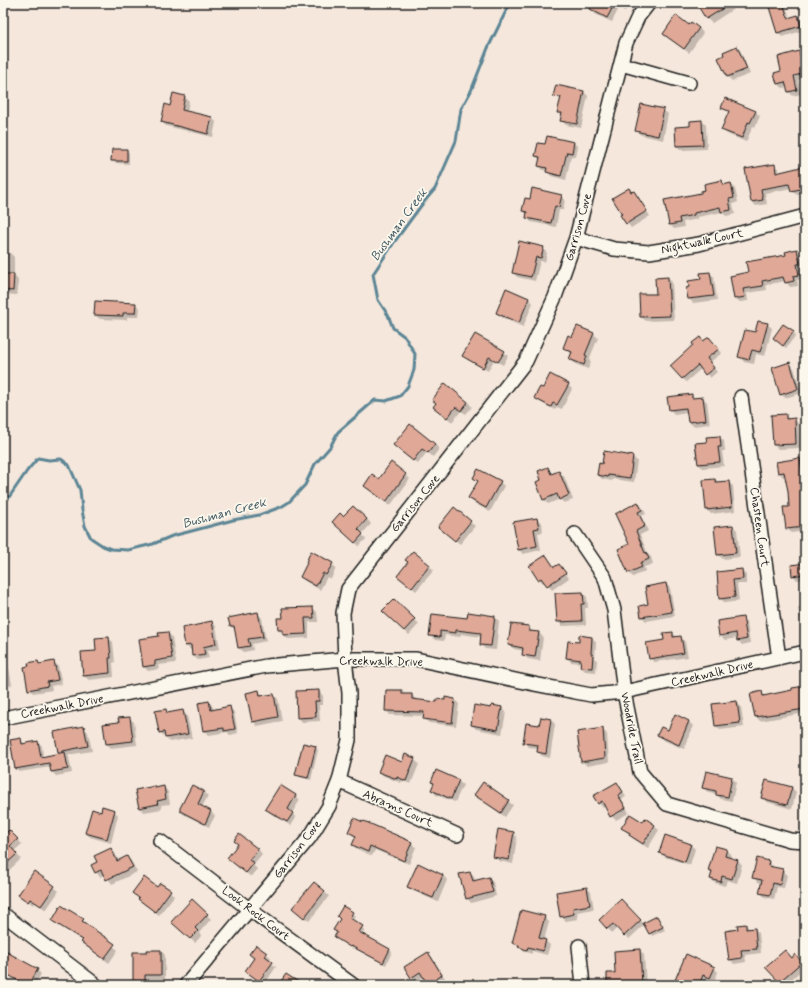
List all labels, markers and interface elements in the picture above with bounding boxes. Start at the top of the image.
water label: Bushman Creek [367,185,432,265]
street label: Garrison Cove [562,191,596,263]
street label: Nightwalk Court [660,225,745,259]
street label: Garrison Cove [388,471,444,536]
street label: Chasteen Court [746,486,773,568]
water label: Bushman Creek [181,494,269,533]
street label: Creekwalk Drive [339,653,423,671]
street label: Creekwalk Drive [669,657,755,691]
street label: Creekwalk Drive [19,691,105,723]
street label: Woodride Trail [616,691,646,766]
street label: Abrams Court [360,786,435,831]
street label: Garrison Cove [270,817,326,882]
street label: Look Rock Court [218,883,293,945]

